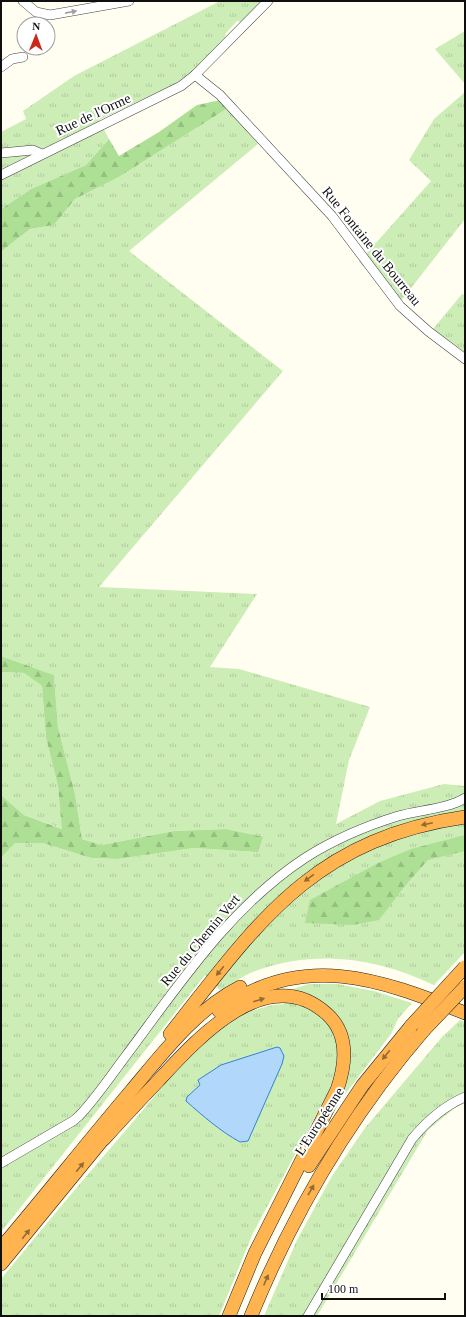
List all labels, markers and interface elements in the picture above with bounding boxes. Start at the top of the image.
one-way arrow [65,9,77,15]
north arrow [16,16,56,56]
text: N [32,20,40,32]
street label: Rue de l'Orme [53,91,133,138]
street label: Rue Fontaine du Bourreau [319,184,424,309]
one-way arrow [421,822,433,828]
one-way arrow [304,874,315,882]
street label: Rue du Chemin Vert [158,892,243,989]
one-way arrow [215,966,224,977]
one-way arrow [253,997,265,1003]
one-way arrow [381,1050,390,1061]
street label: L'Européenne [292,1085,347,1158]
one-way arrow [76,1162,84,1173]
one-way arrow [307,1184,314,1195]
one-way arrow [21,1229,30,1239]
one-way arrow [263,1274,269,1286]
scale bar [322,1275,445,1301]
text: 100 m [328,1282,359,1296]

